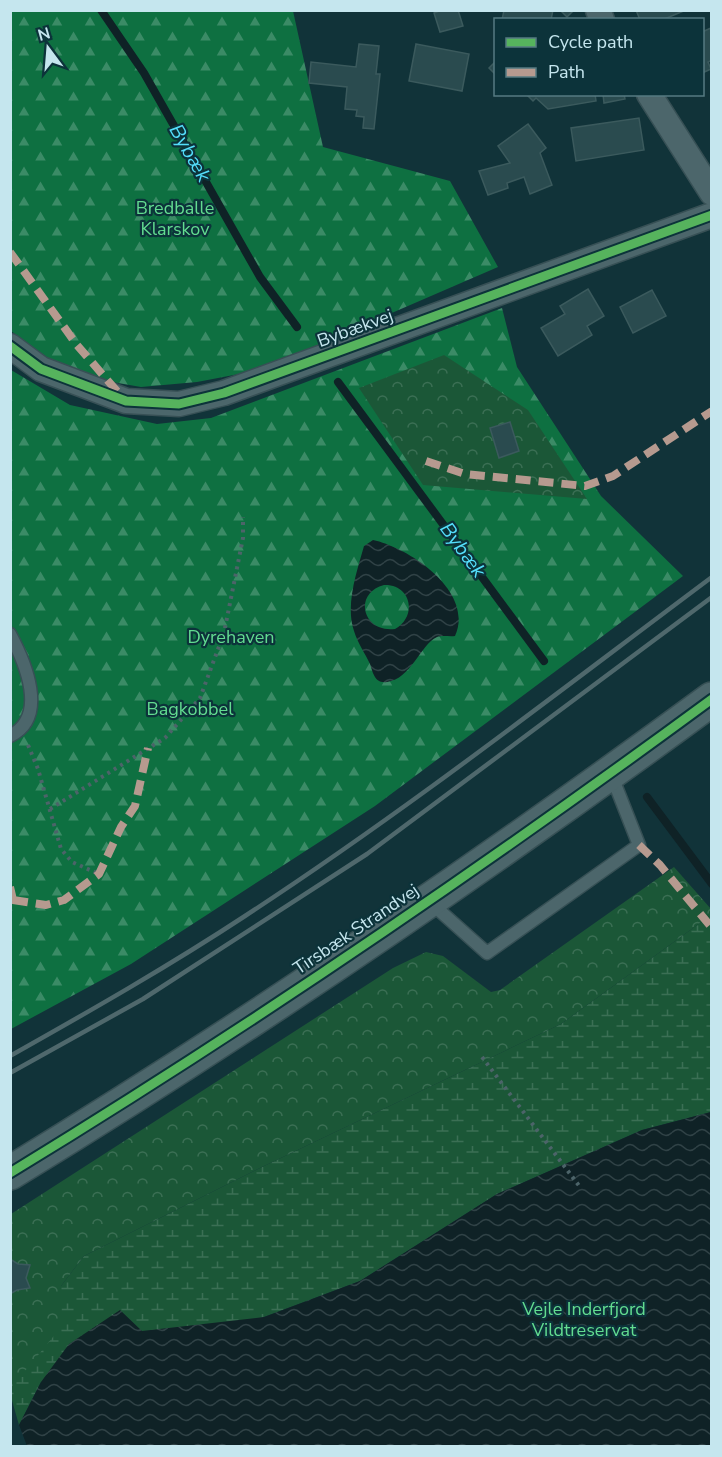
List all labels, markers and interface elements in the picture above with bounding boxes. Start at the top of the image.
north arrow [18,18,78,78]
legend [494,18,704,96]
text: N [35,22,53,47]
text: Cycle path [548,30,633,54]
text: Path [548,60,585,84]
water label: Bybæk [163,119,218,188]
park label: Bredballe Klarskov [136,196,214,241]
street label: Bybækvej [314,303,396,353]
water label: Bybæk [434,517,493,584]
park label: Dyrehaven [187,625,275,649]
park label: Bagkobbel [147,697,234,721]
street label: Tirsbæk Strandvej [289,878,423,980]
park label: Vejle Inderfjord Vildtreservat [521,1297,646,1342]

